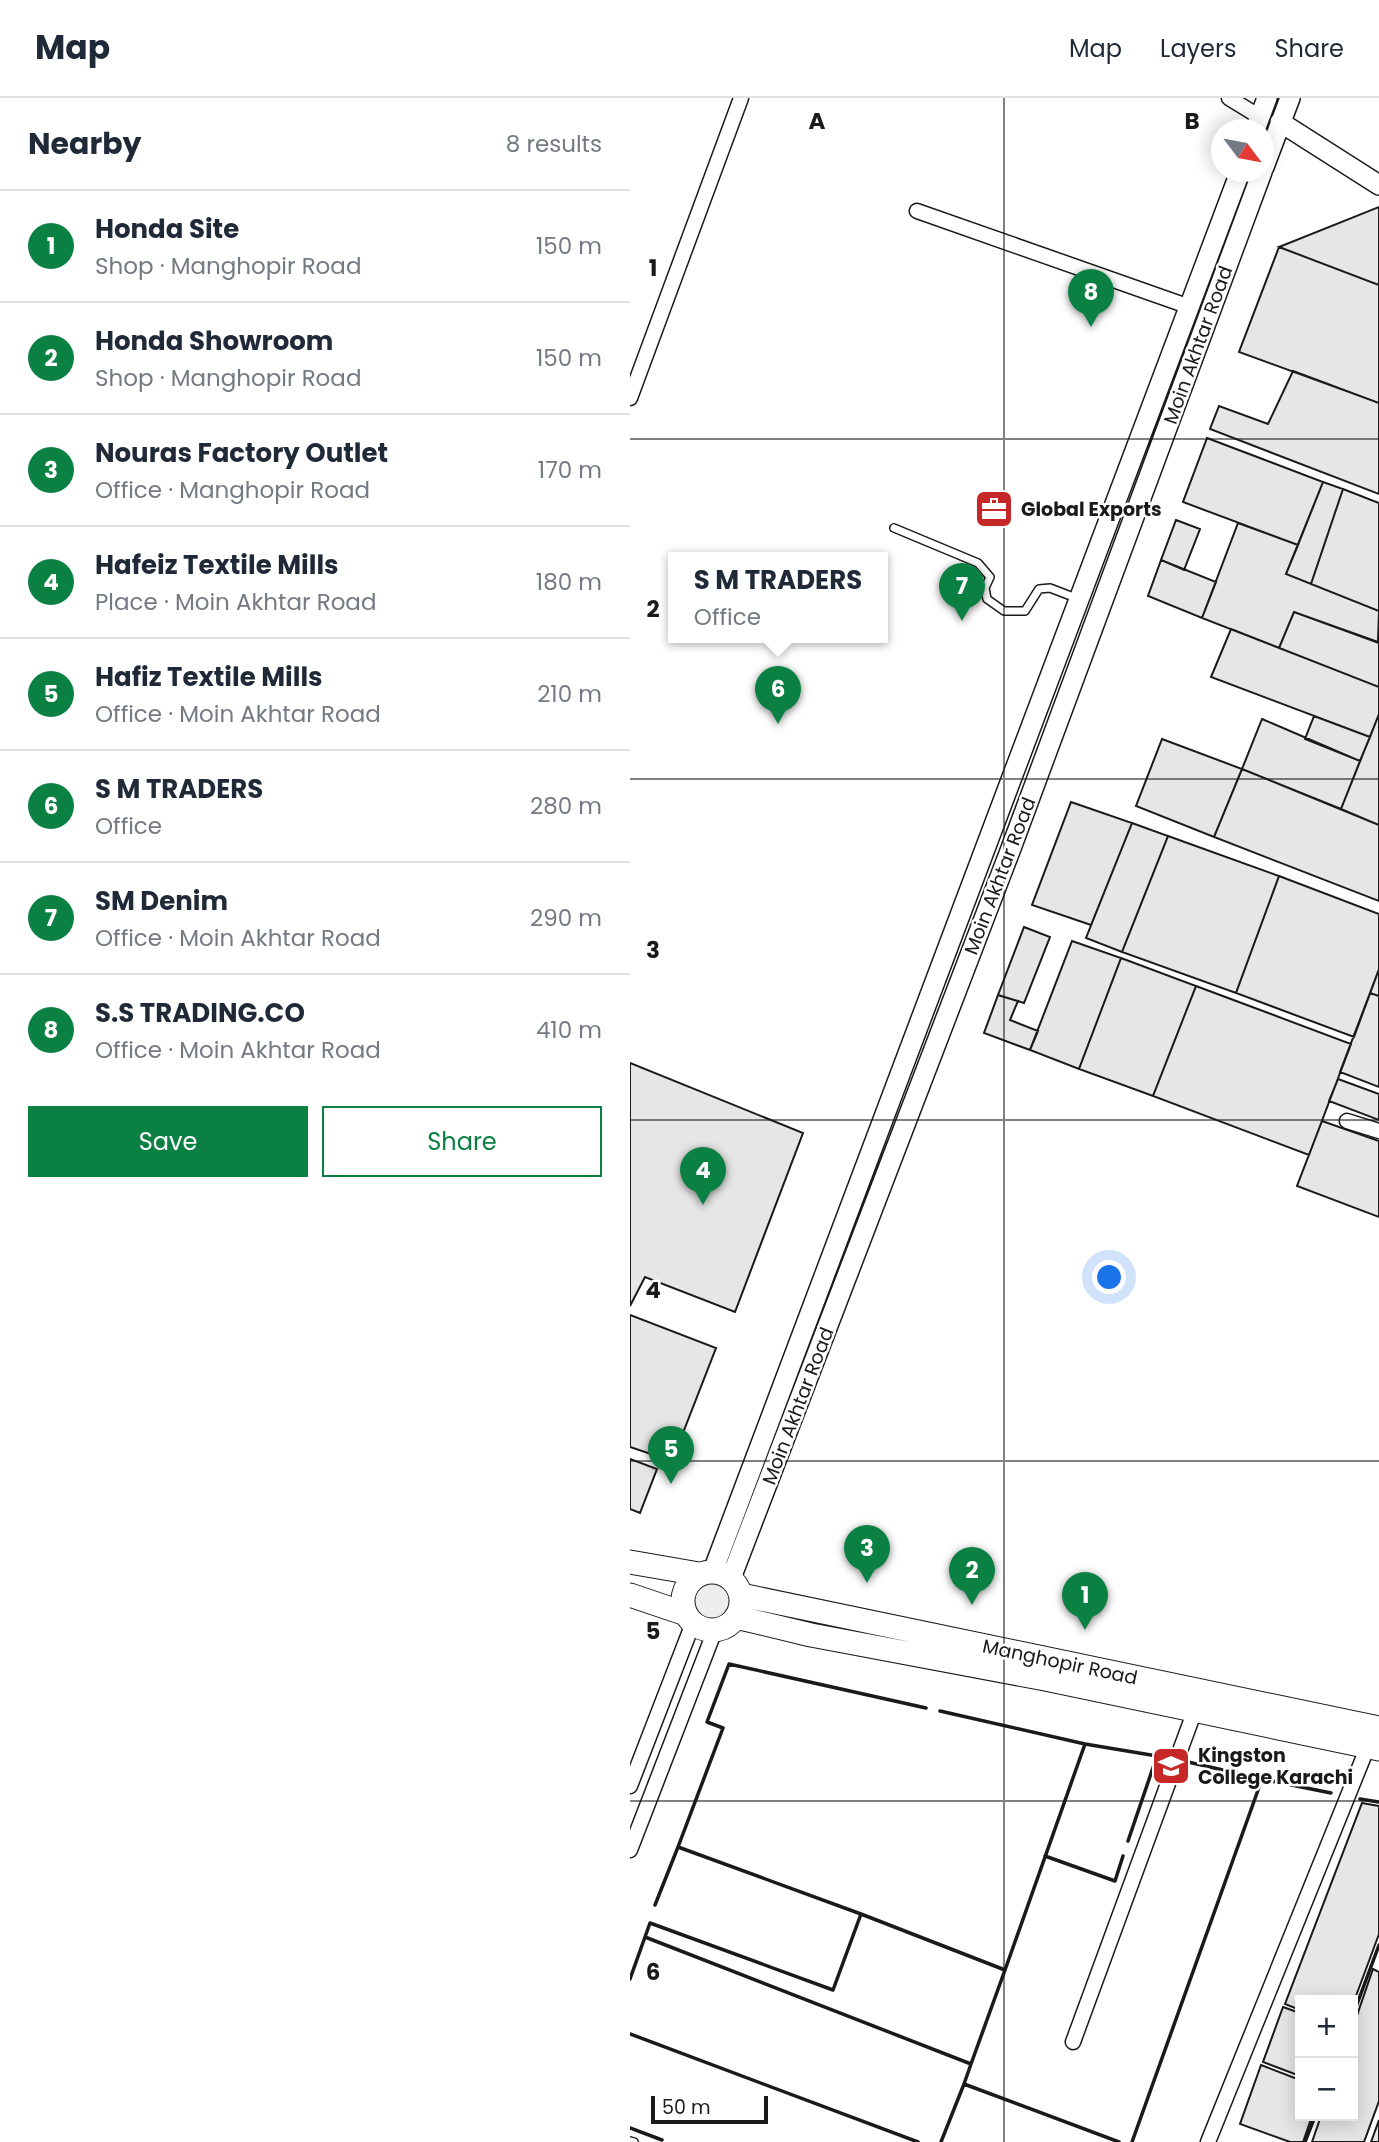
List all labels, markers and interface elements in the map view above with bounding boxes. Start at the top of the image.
text: Map [35,24,110,71]
text: Map [1069,32,1122,65]
text: Layers [1160,32,1236,65]
text: Share [1274,32,1344,65]
text: A [809,105,826,137]
text: B [1184,105,1200,137]
north arrow [1211,119,1274,182]
text: Nearby [28,122,142,165]
text: 8 results [506,128,602,160]
text: Honda Site [95,211,239,247]
text: 1 [47,230,55,262]
text: 150 m [536,230,602,262]
text: Shop · Manghopir Road [95,250,361,282]
text: 1 [649,252,657,284]
street label: Moin Akhtar Road [1157,262,1239,428]
pin: 8 [1068,269,1114,327]
text: Honda Showroom [95,323,333,359]
text: 2 [44,342,58,374]
text: 150 m [536,342,602,374]
text: Shop · Manghopir Road [95,362,361,394]
text: Nouras Factory Outlet [95,435,388,471]
text: 3 [44,454,58,486]
text: 170 m [538,454,602,486]
text: Office · Manghopir Road [95,474,370,506]
office icon: Global Exports [973,488,1015,530]
place label: Global Exports [1021,496,1162,523]
text: Hafeiz Textile Mills [95,547,339,583]
popup [668,552,888,643]
text: S M TRADERS [694,562,862,598]
pin: 7 [939,563,985,621]
text: 4 [43,566,59,598]
text: 180 m [536,566,602,598]
text: Place · Moin Akhtar Road [95,586,376,618]
text: 2 [646,593,660,625]
text: Office [694,601,761,633]
text: Hafiz Textile Mills [95,659,323,695]
pin: 6 [755,666,801,724]
text: 5 [44,678,58,710]
text: 210 m [537,678,602,710]
text: Office · Moin Akhtar Road [95,698,381,730]
text: S M TRADERS [95,771,263,807]
text: 6 [44,790,58,822]
text: 280 m [530,790,602,822]
street label: Moin Akhtar Road [958,793,1042,959]
text: Office [95,810,162,842]
text: SM Denim [95,883,228,919]
text: 7 [45,902,57,934]
text: 290 m [530,902,602,934]
text: Office · Moin Akhtar Road [95,922,381,954]
text: 3 [646,934,660,966]
text: S.S TRADING.CO [95,995,305,1031]
text: 8 [44,1014,58,1046]
text: 410 m [536,1014,602,1046]
text: Office · Moin Akhtar Road [95,1034,381,1066]
button: Save [28,1106,308,1177]
button: Share [322,1106,602,1177]
pin: 4 [680,1147,726,1205]
your location [1092,1260,1126,1294]
text: 4 [645,1274,661,1306]
street label: Moin Akhtar Road [756,1323,840,1489]
pin: 5 [648,1426,694,1484]
pin: 3 [844,1525,890,1583]
pin: 2 [949,1547,995,1605]
pin: 1 [1062,1572,1108,1630]
text: 5 [646,1615,660,1647]
street label: Manghopir Road [980,1632,1140,1692]
place label: Kingston College Karachi [1198,1742,1353,1791]
school or university icon: Kingston College Karachi [1150,1745,1192,1787]
text: 6 [646,1956,660,1988]
map controls [1295,1995,1358,2121]
button: + [1295,1995,1358,2058]
button: − [1295,2058,1358,2121]
scale bar [651,2093,768,2125]
text: 50 m [662,2094,711,2121]

